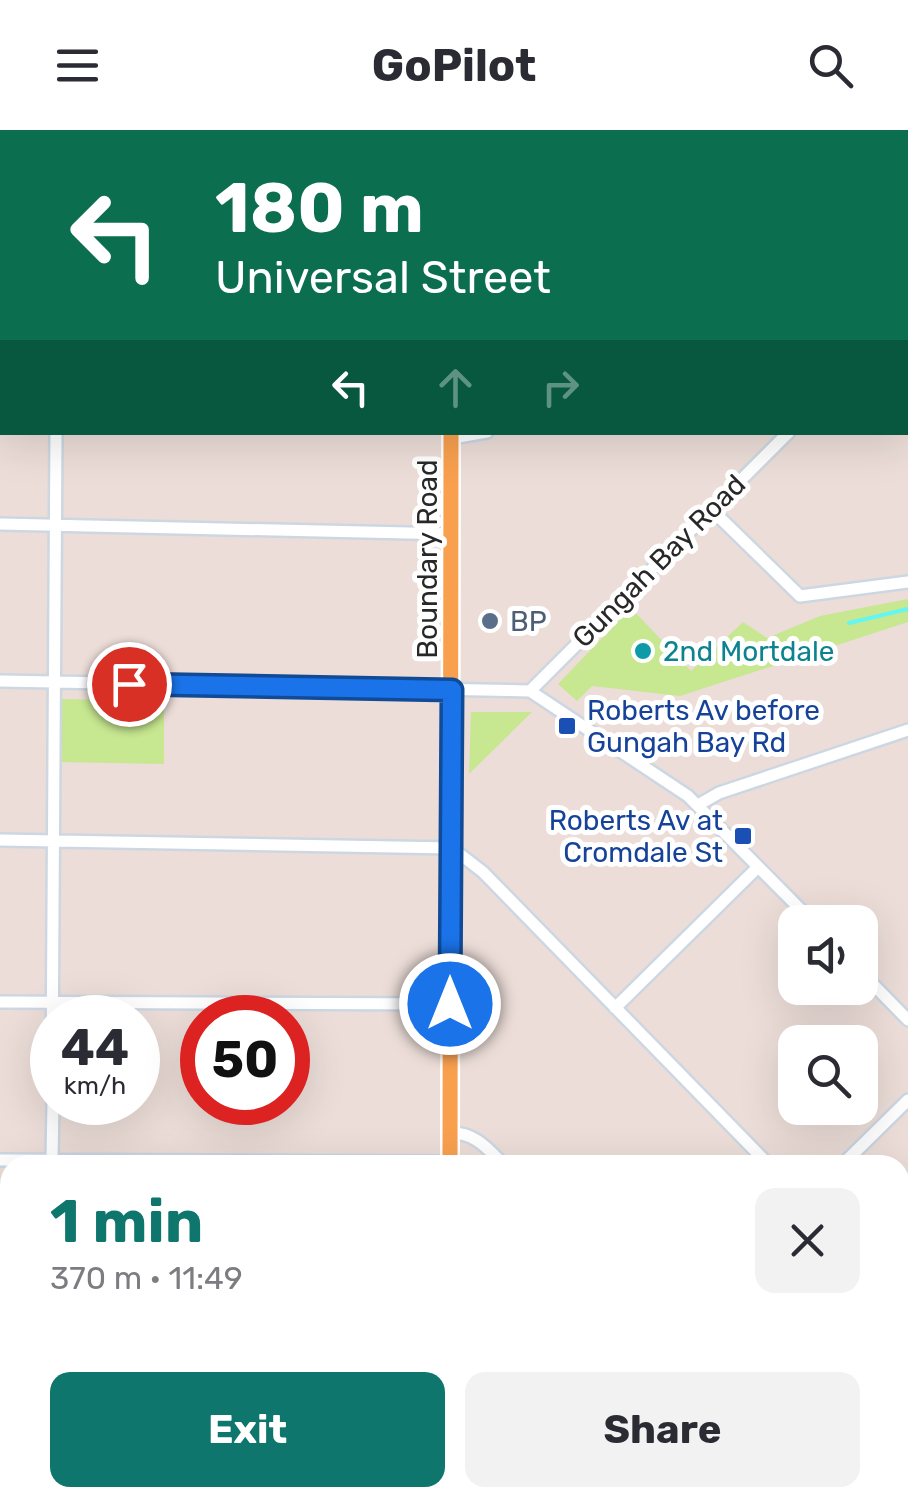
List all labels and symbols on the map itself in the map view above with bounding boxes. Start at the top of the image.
street label: Boundary Road [411,459,444,659]
street label: Gungah Bay Road [566,468,752,654]
place label: BP [510,605,547,638]
marker: BP [479,610,501,632]
place label: 2nd Mortdale [663,635,834,668]
marker: 2nd Mortdale [632,640,654,662]
pin [87,642,172,727]
place label: Roberts Av before Gungah Bay Rd [587,694,820,759]
marker: Roberts Av before Gungah Bay Rd [556,715,578,737]
place label: Roberts Av at Cromdale St [549,804,723,869]
marker: Roberts Av at Cromdale St [732,825,754,847]
position arrow [398,952,502,1056]
speed limit sign: 50 [180,995,310,1125]

